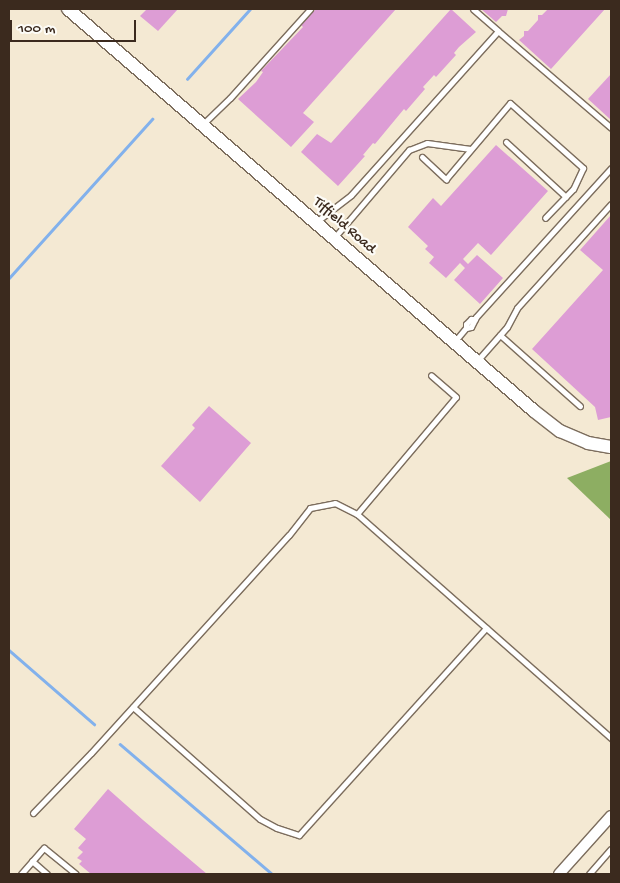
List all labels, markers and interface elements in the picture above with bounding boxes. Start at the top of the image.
scale bar [12,10,139,42]
text: 100 m [18,20,55,38]
street label: Tiffield Road [309,194,379,258]

